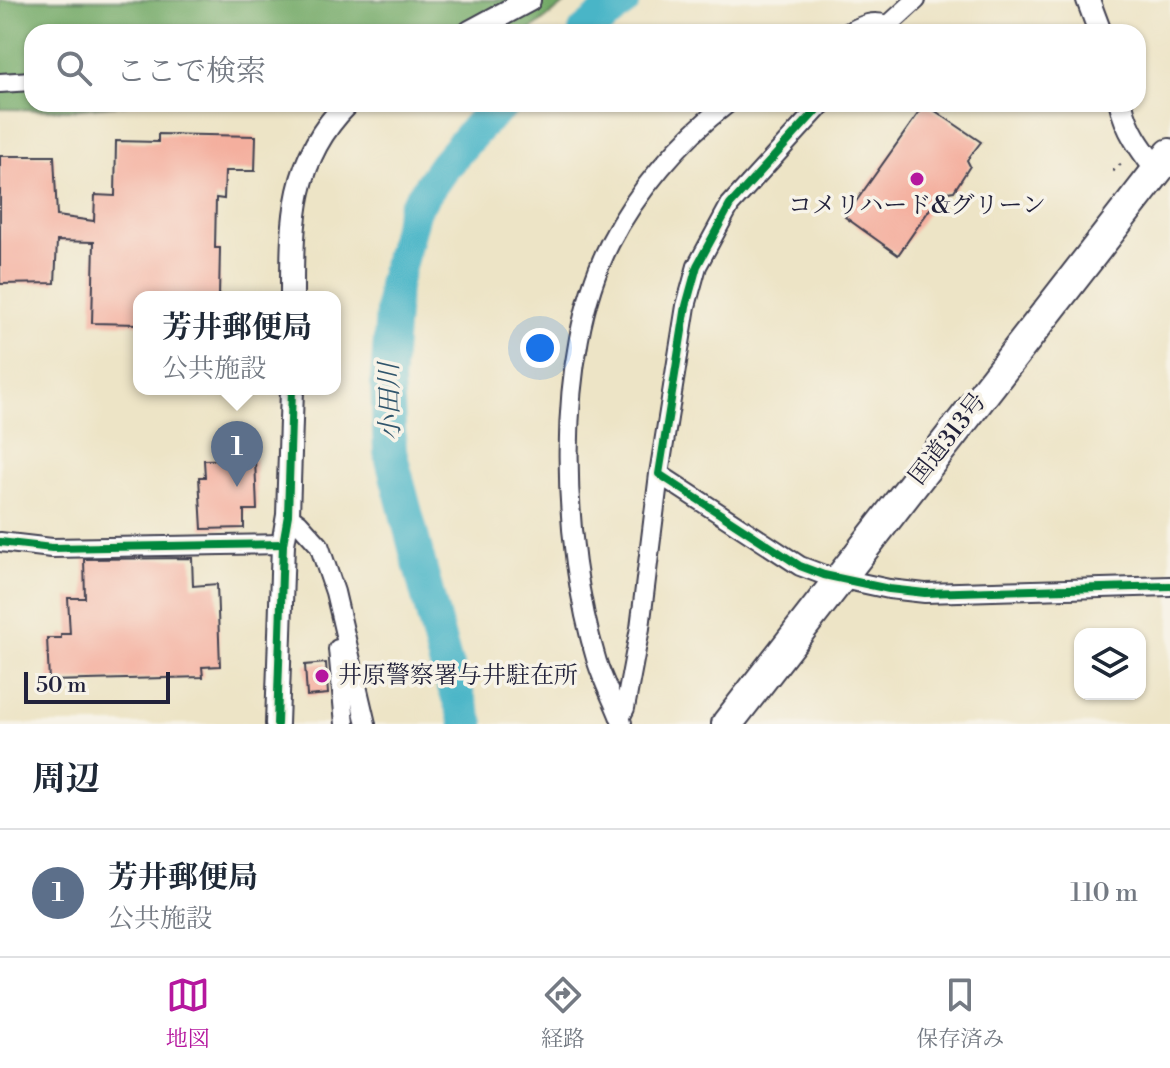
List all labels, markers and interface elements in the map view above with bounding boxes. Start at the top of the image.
search box [24,24,1146,112]
icon: search [52,46,96,90]
text: ここで検索 [116,53,266,91]
marker: コメリハード&グリーン [908,170,926,188]
place label: コメリハード&グリーン [788,191,1046,221]
popup [133,291,341,395]
text: 芳井郵便局 [162,309,312,347]
your location [520,328,560,368]
text: 公共施設 [162,353,266,385]
water label: 小田川 [373,360,407,441]
street label: 国道313号 [903,387,993,491]
pin: 1 [211,421,263,487]
map controls [1074,628,1146,700]
button: layers [1074,628,1146,700]
place label: 井原警察署与井駐在所 [338,661,578,691]
marker: 井原警察署与井駐在所 [313,667,331,685]
scale bar [24,668,170,704]
text: 50 m [36,672,87,699]
text: 周辺 [32,759,100,801]
text: 芳井郵便局 [108,859,258,897]
text: 1 [52,877,64,909]
text: 110 m [1070,877,1138,909]
text: 公共施設 [108,903,212,935]
tab: 地図 [166,973,210,1053]
tab: 経路 [541,973,585,1053]
tab: 保存済み [916,973,1004,1053]

